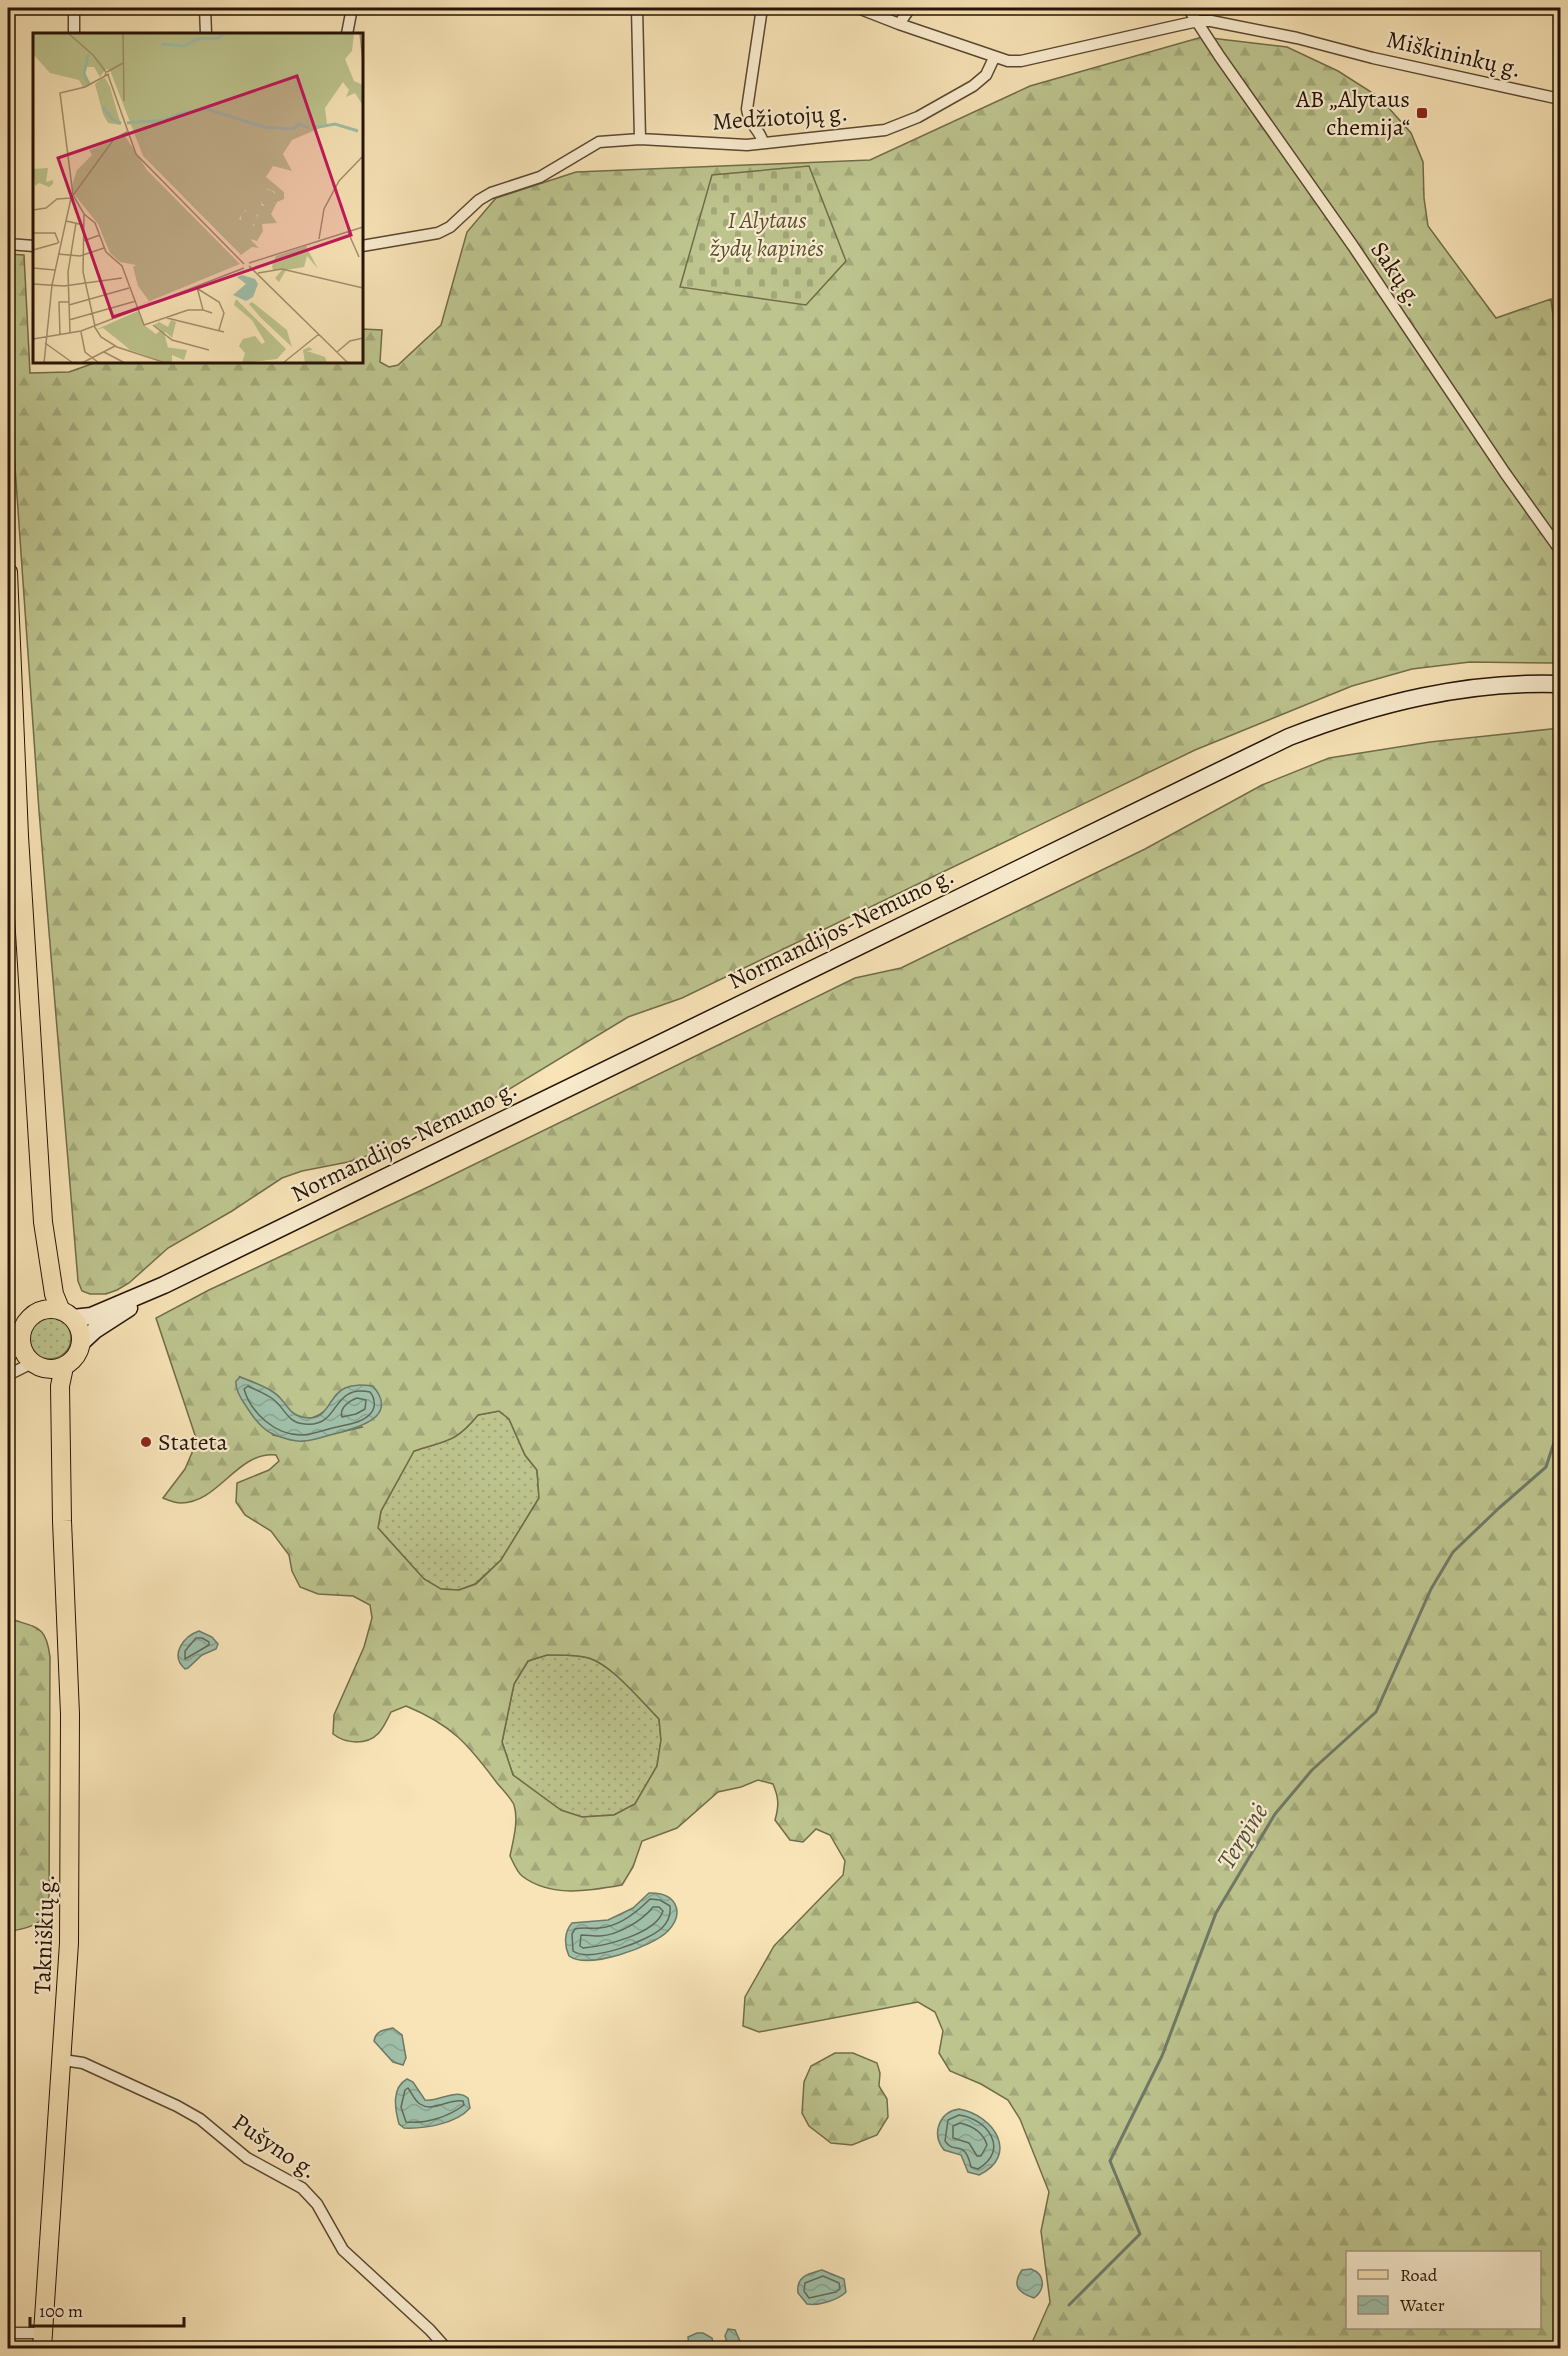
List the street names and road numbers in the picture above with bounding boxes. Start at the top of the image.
street label: Miškininkų g. [1384,23,1524,85]
street label: Medžiotojų g. [711,96,849,138]
street label: Sakų g. [1363,235,1431,313]
street label: Normandijos-Nemuno g. [723,859,959,997]
street label: Normandijos-Nemuno g. [286,1072,522,1210]
street label: Takniškių g. [26,1873,62,1995]
street label: Pušyno g. [226,2106,324,2186]

